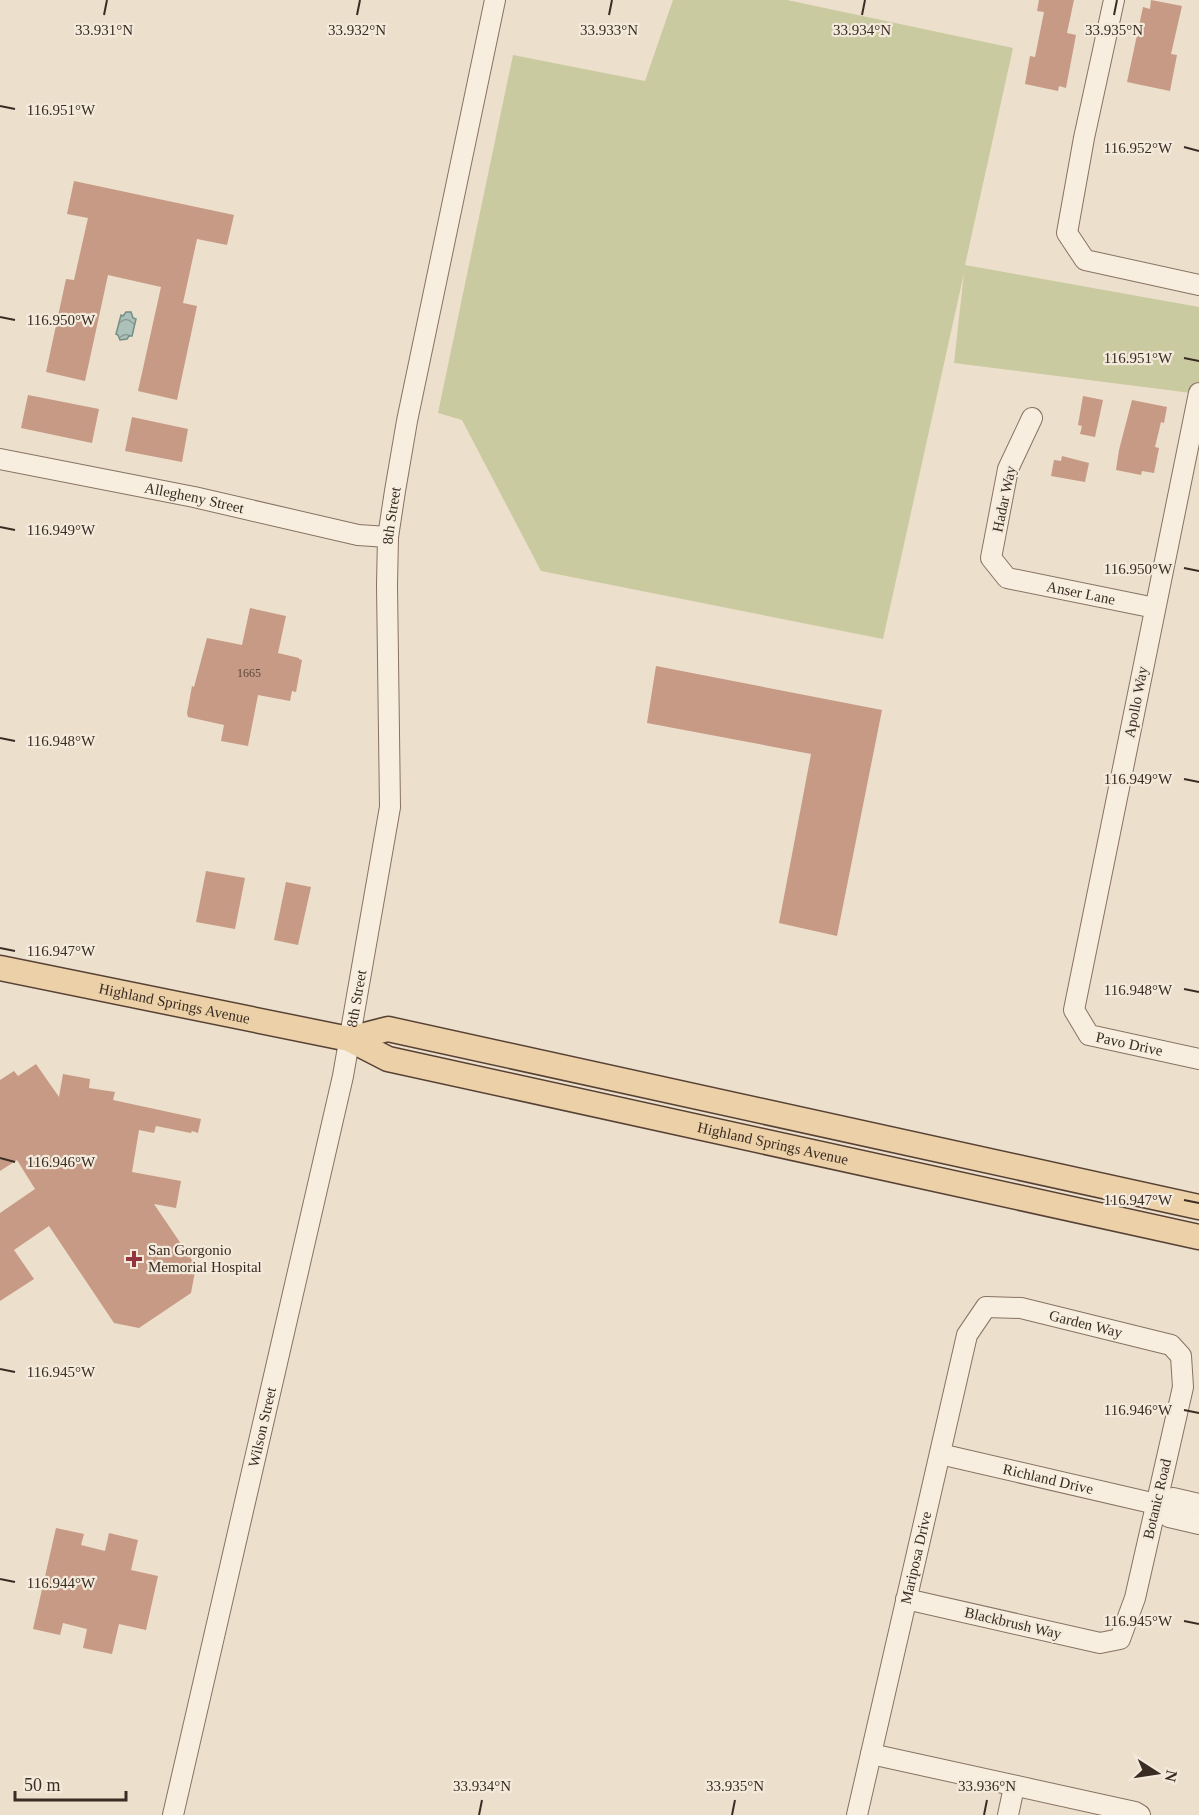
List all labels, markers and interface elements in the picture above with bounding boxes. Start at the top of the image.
text: 33.931°N [75,22,133,38]
text: 33.932°N [328,22,386,38]
text: 33.933°N [580,22,638,38]
text: 33.934°N [833,22,891,38]
text: 33.935°N [1085,22,1143,38]
text: 116.951°W [27,102,96,118]
text: 116.952°W [1104,140,1173,156]
text: 116.950°W [27,312,96,328]
text: 116.951°W [1104,350,1173,366]
street label: Hadar Way [989,464,1019,534]
street label: Allegheny Street [143,479,246,516]
street label: 8th Street [380,485,404,545]
text: 116.949°W [27,522,96,538]
text: 116.950°W [1104,561,1173,577]
street label: Anser Lane [1045,578,1117,608]
street label: Apollo Way [1121,665,1151,739]
house number: 1665 [237,666,261,680]
text: 116.948°W [27,733,96,749]
text: 116.949°W [1104,771,1173,787]
text: 116.947°W [27,943,96,959]
street label: 8th Street [344,968,370,1028]
street label: Highland Springs Avenue [97,980,252,1027]
text: 116.948°W [1104,982,1173,998]
street label: Pavo Drive [1094,1029,1165,1059]
street label: Highland Springs Avenue [696,1119,850,1168]
text: 116.946°W [27,1154,96,1170]
text: 116.947°W [1104,1192,1173,1208]
place label: San Gorgonio Memorial Hospital [148,1242,262,1275]
marker: San Gorgonio Memorial Hospital [125,1250,143,1268]
street label: Garden Way [1048,1307,1124,1341]
text: 116.945°W [27,1364,96,1380]
street label: Wilson Street [245,1385,279,1469]
text: 116.946°W [1104,1402,1173,1418]
street label: Botanic Road [1140,1457,1174,1541]
street label: Richland Drive [1001,1461,1095,1497]
street label: Mariposa Drive [898,1509,934,1606]
text: 116.944°W [27,1575,96,1591]
street label: Blackbrush Way [963,1604,1063,1642]
text: 116.945°W [1104,1613,1173,1629]
north arrow [1127,1743,1187,1803]
scale bar [15,1764,126,1802]
text: N [1162,1769,1181,1784]
text: 50 m [24,1775,61,1795]
text: 33.934°N [453,1778,511,1794]
text: 33.935°N [706,1778,764,1794]
text: 33.936°N [958,1778,1016,1794]

